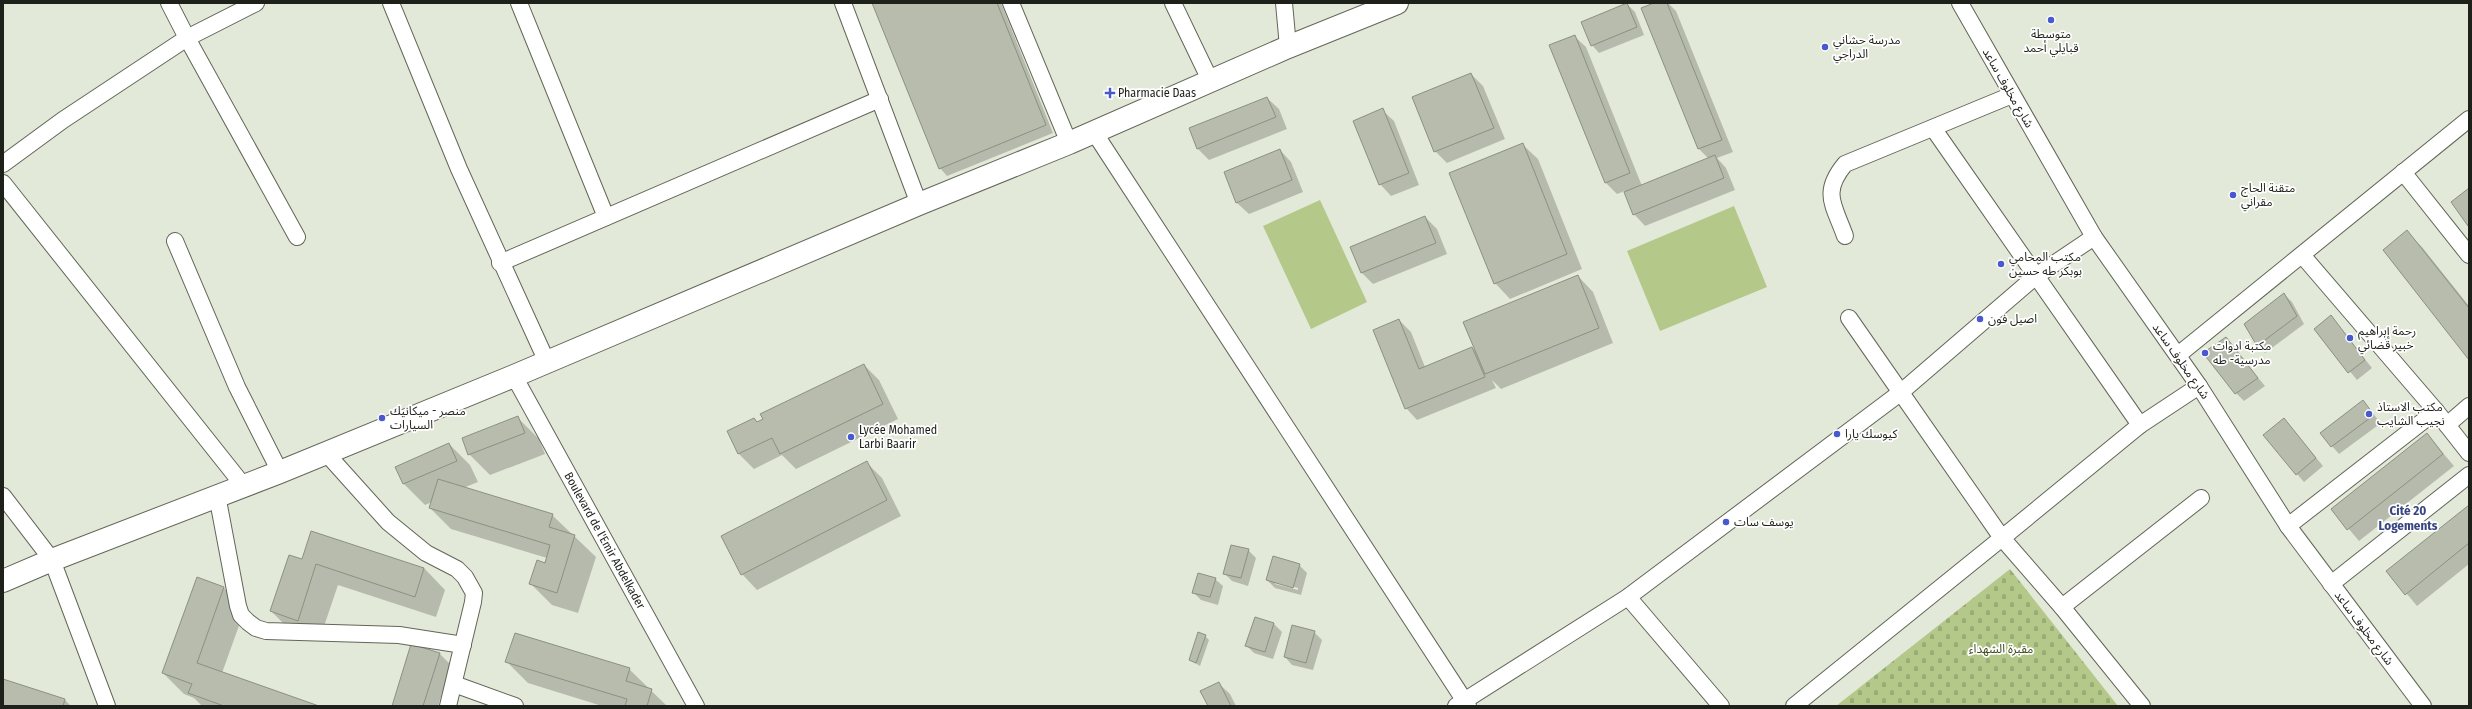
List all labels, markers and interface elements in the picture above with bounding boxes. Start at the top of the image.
marker: متوسطة قبايلي أحمد [2046,15,2056,25]
place label: متوسطة قبايلي أحمد [2023,27,2079,58]
place label: مدرسة حشاني الدراجي [1833,33,1901,64]
marker: مدرسة حشاني الدراجي [1820,42,1830,52]
street label: شارع مخلوف ساعد [1978,46,2036,131]
place label: Pharmacie Daas [1118,86,1196,100]
marker: Pharmacie Daas [1105,88,1115,98]
place label: متقنة الحاج مقراني [2241,181,2295,212]
marker: متقنة الحاج مقراني [2228,190,2238,200]
place label: مكتب المحامي بوبكر طه حسين [2009,250,2082,278]
marker: مكتب المحامي بوبكر طه حسين [1996,259,2006,269]
place label: اصيل فون [1988,312,2037,326]
marker: اصيل فون [1975,314,1985,324]
street label: شارع مخلوف ساعد [2148,320,2212,403]
place label: رحمة إبراهيم خبير قضائي [2358,324,2416,355]
marker: رحمة إبراهيم خبير قضائي [2345,333,2355,343]
place label: مكتبة ادوات مدرسية- طه [2213,339,2271,367]
marker: مكتبة ادوات مدرسية- طه [2200,348,2210,358]
place label: مكتب الاستاذ نجيب الشايب [2377,400,2445,428]
place label: منصر - ميكانيك السيارات [390,404,466,432]
marker: مكتب الاستاذ نجيب الشايب [2364,409,2374,419]
marker: منصر - ميكانيك السيارات [377,413,387,423]
place label: Lycée Mohamed Larbi Baarir [859,423,937,451]
place label: كيوسك يارا [1845,427,1898,441]
marker: كيوسك يارا [1832,429,1842,439]
marker: Lycée Mohamed Larbi Baarir [846,432,856,442]
street label: Boulevard de l'Emir Abdelkader [561,470,648,612]
district label: Cité 20 Logements [2378,503,2438,533]
place label: يوسف سات [1734,515,1794,529]
marker: يوسف سات [1721,517,1731,527]
street label: شارع مخلوف ساعد [2330,588,2396,669]
park label: مقبرة الشهداء [1969,642,2033,656]

